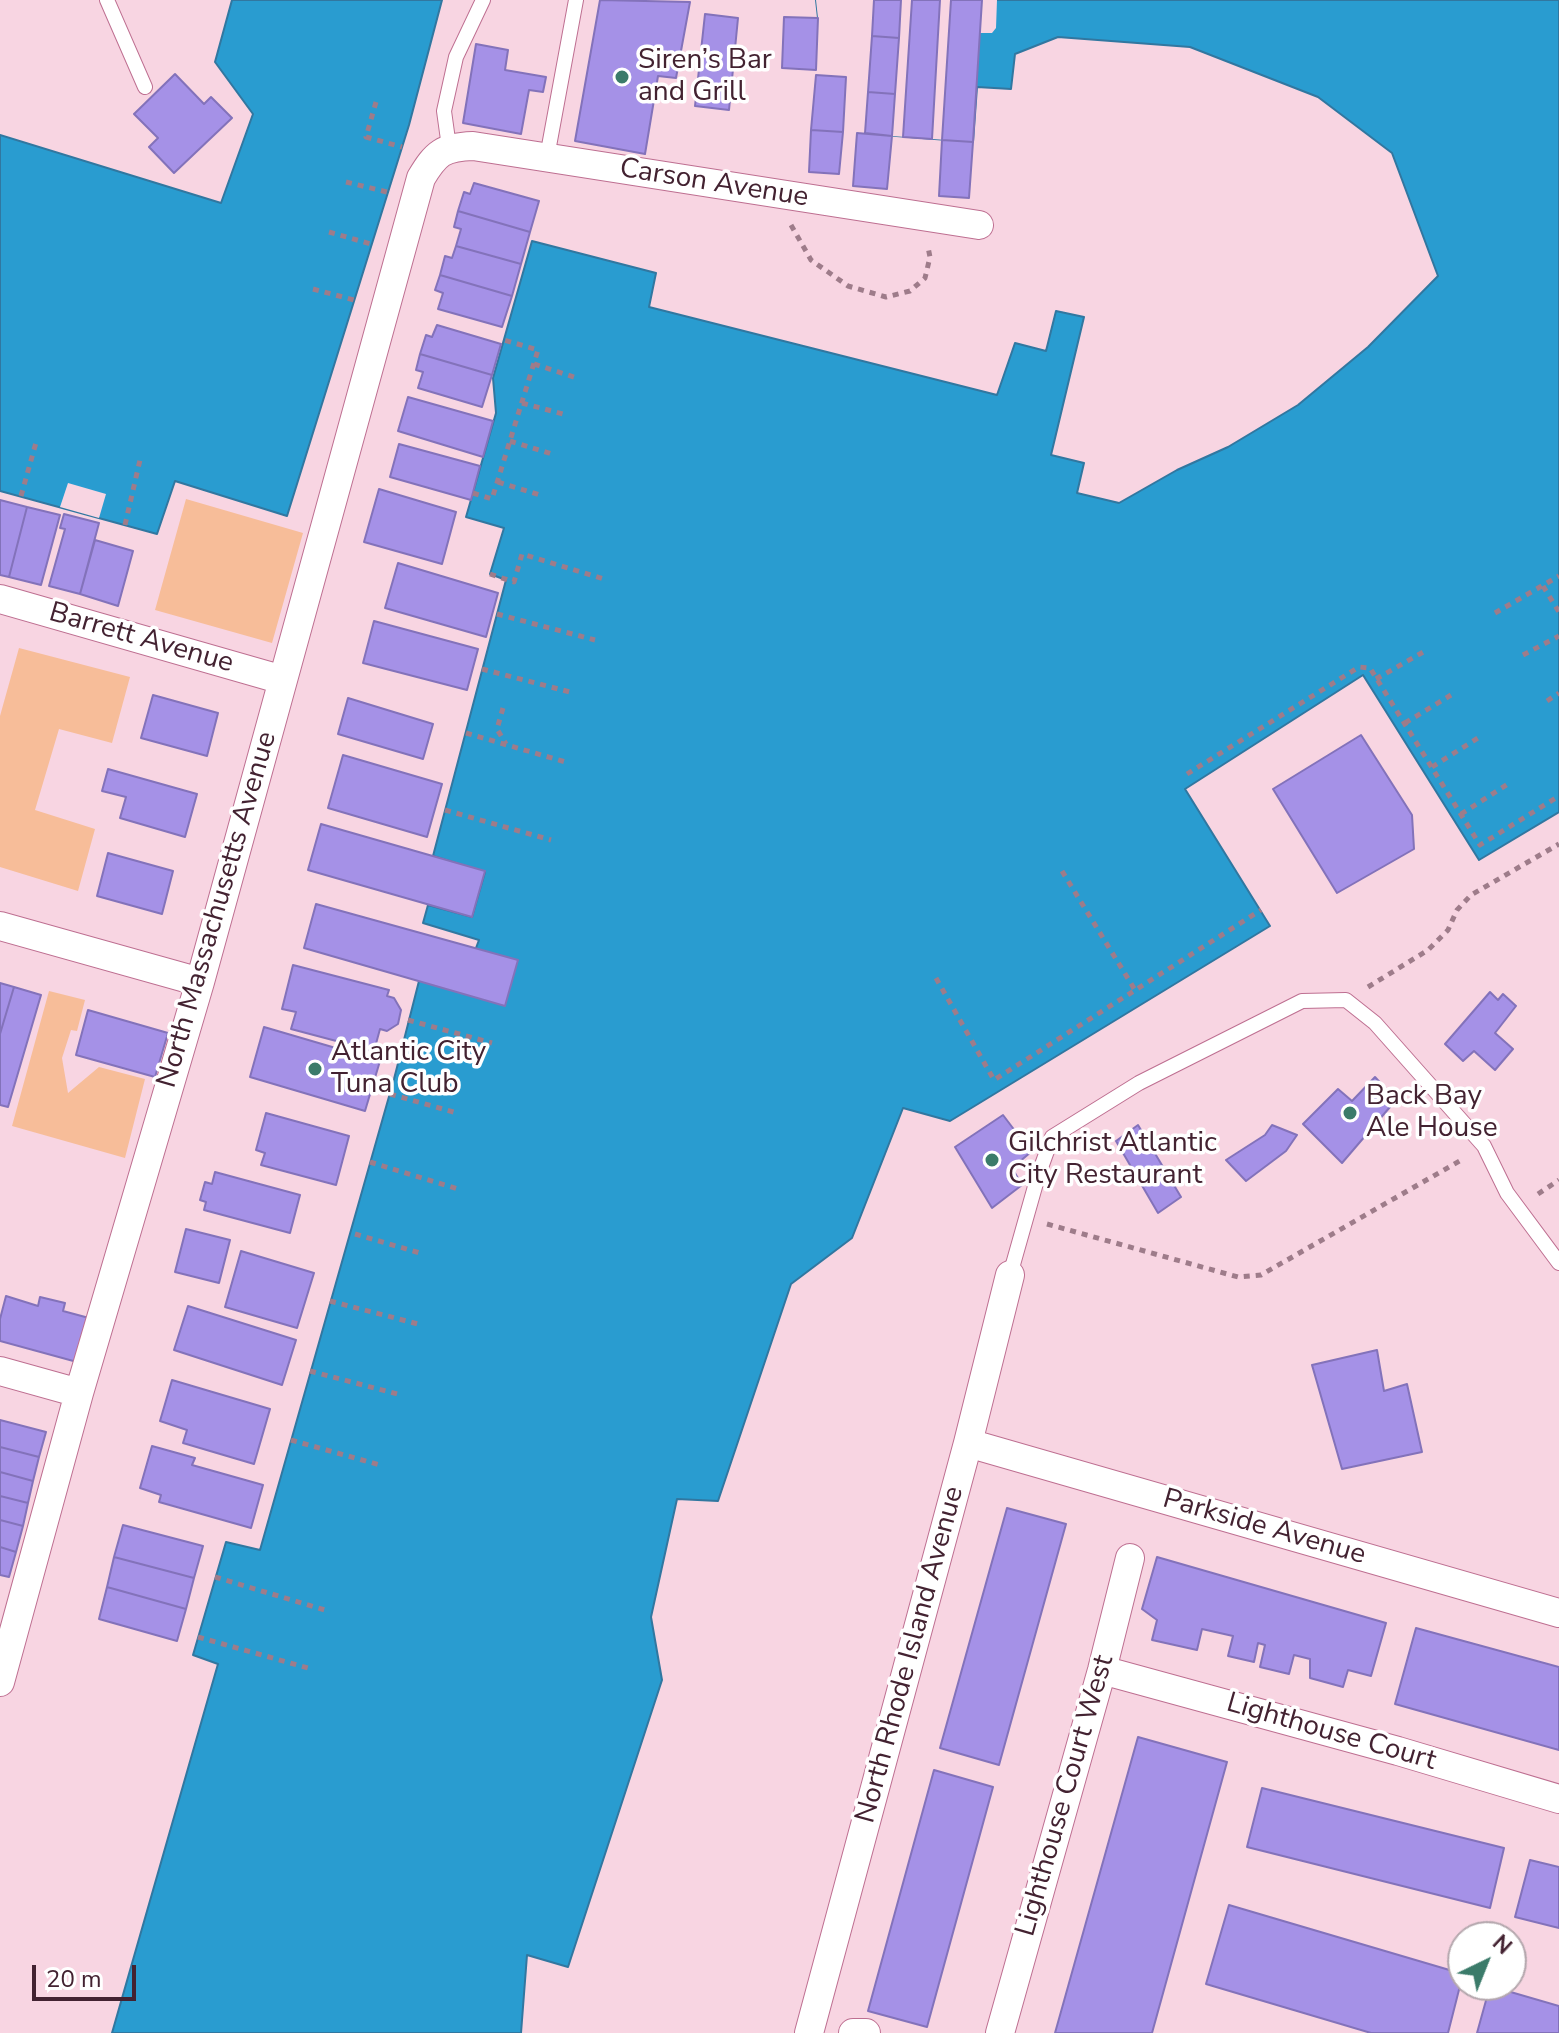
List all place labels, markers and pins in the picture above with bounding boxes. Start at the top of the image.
place label: Siren’s Bar and Grill [638,44,772,110]
marker: Siren’s Bar and Grill [613,68,631,86]
place label: Atlantic City Tuna Club [331,1036,486,1102]
marker: Atlantic City Tuna Club [306,1060,324,1078]
place label: Back Bay Ale House [1366,1080,1498,1146]
marker: Back Bay Ale House [1341,1104,1359,1122]
place label: Gilchrist Atlantic City Restaurant [1008,1127,1217,1193]
marker: Gilchrist Atlantic City Restaurant [983,1151,1001,1169]

